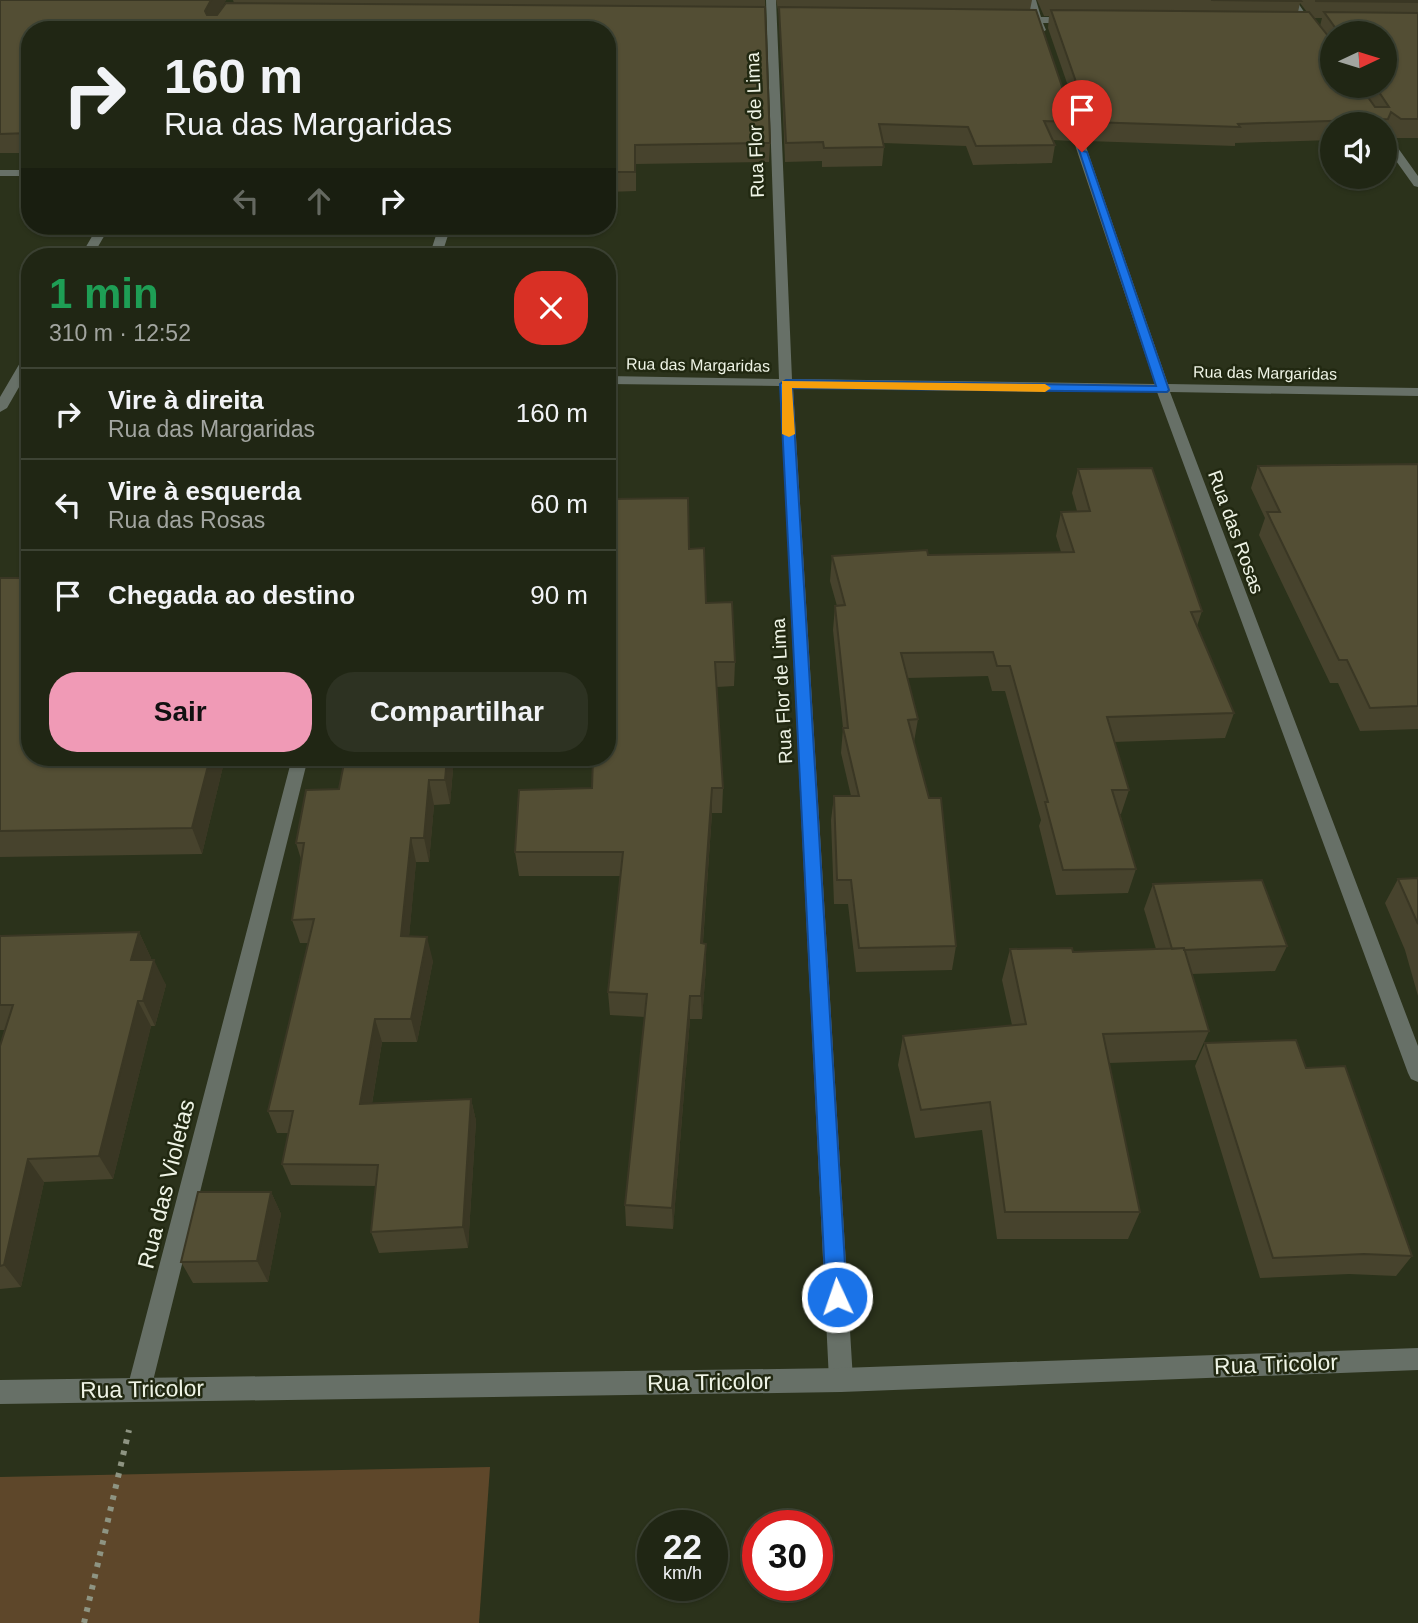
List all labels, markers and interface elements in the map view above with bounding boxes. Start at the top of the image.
north arrow [1320,21,1396,98]
map controls [1320,21,1397,189]
icon: right [49,49,140,140]
text: 160 m [164,49,303,103]
street label: Rua Flor de Lima [742,51,768,198]
pin [1052,80,1112,152]
icon: arrive [1063,91,1101,129]
text: Rua das Margaridas [164,106,452,142]
button: sound [1320,112,1397,189]
icon: left [227,182,265,220]
icon: ahead [300,182,338,220]
icon: right [373,182,411,220]
text: 1 min [49,270,159,317]
button: close [514,271,588,345]
text: 310 m · 12:52 [49,320,191,346]
street label: Rua das Margaridas [626,355,770,375]
street label: Rua das Margaridas [1193,363,1337,383]
text: Vire à direita [108,385,264,415]
icon: right [49,395,87,433]
text: 160 m [516,398,588,428]
text: Rua das Margaridas [108,416,315,442]
street label: Rua das Rosas [1204,467,1268,597]
text: Vire à esquerda [108,476,301,506]
icon: left [49,486,87,524]
text: 60 m [530,489,588,519]
text: Rua das Rosas [108,507,265,533]
icon: arrive [49,577,87,615]
text: Chegada ao destino [108,580,355,610]
text: 90 m [530,580,588,610]
street label: Rua Flor de Lima [768,617,796,764]
button: Sair [49,672,312,752]
button: Compartilhar [326,672,588,752]
street label: Rua das Violetas [132,1097,200,1271]
position arrow [800,1260,874,1334]
street label: Rua Tricolor [1214,1349,1339,1379]
street label: Rua Tricolor [647,1368,772,1396]
street label: Rua Tricolor [80,1375,205,1403]
speed limit sign: 30 [742,1510,833,1601]
text: 22 [663,1527,702,1566]
text: km/h [663,1563,702,1583]

